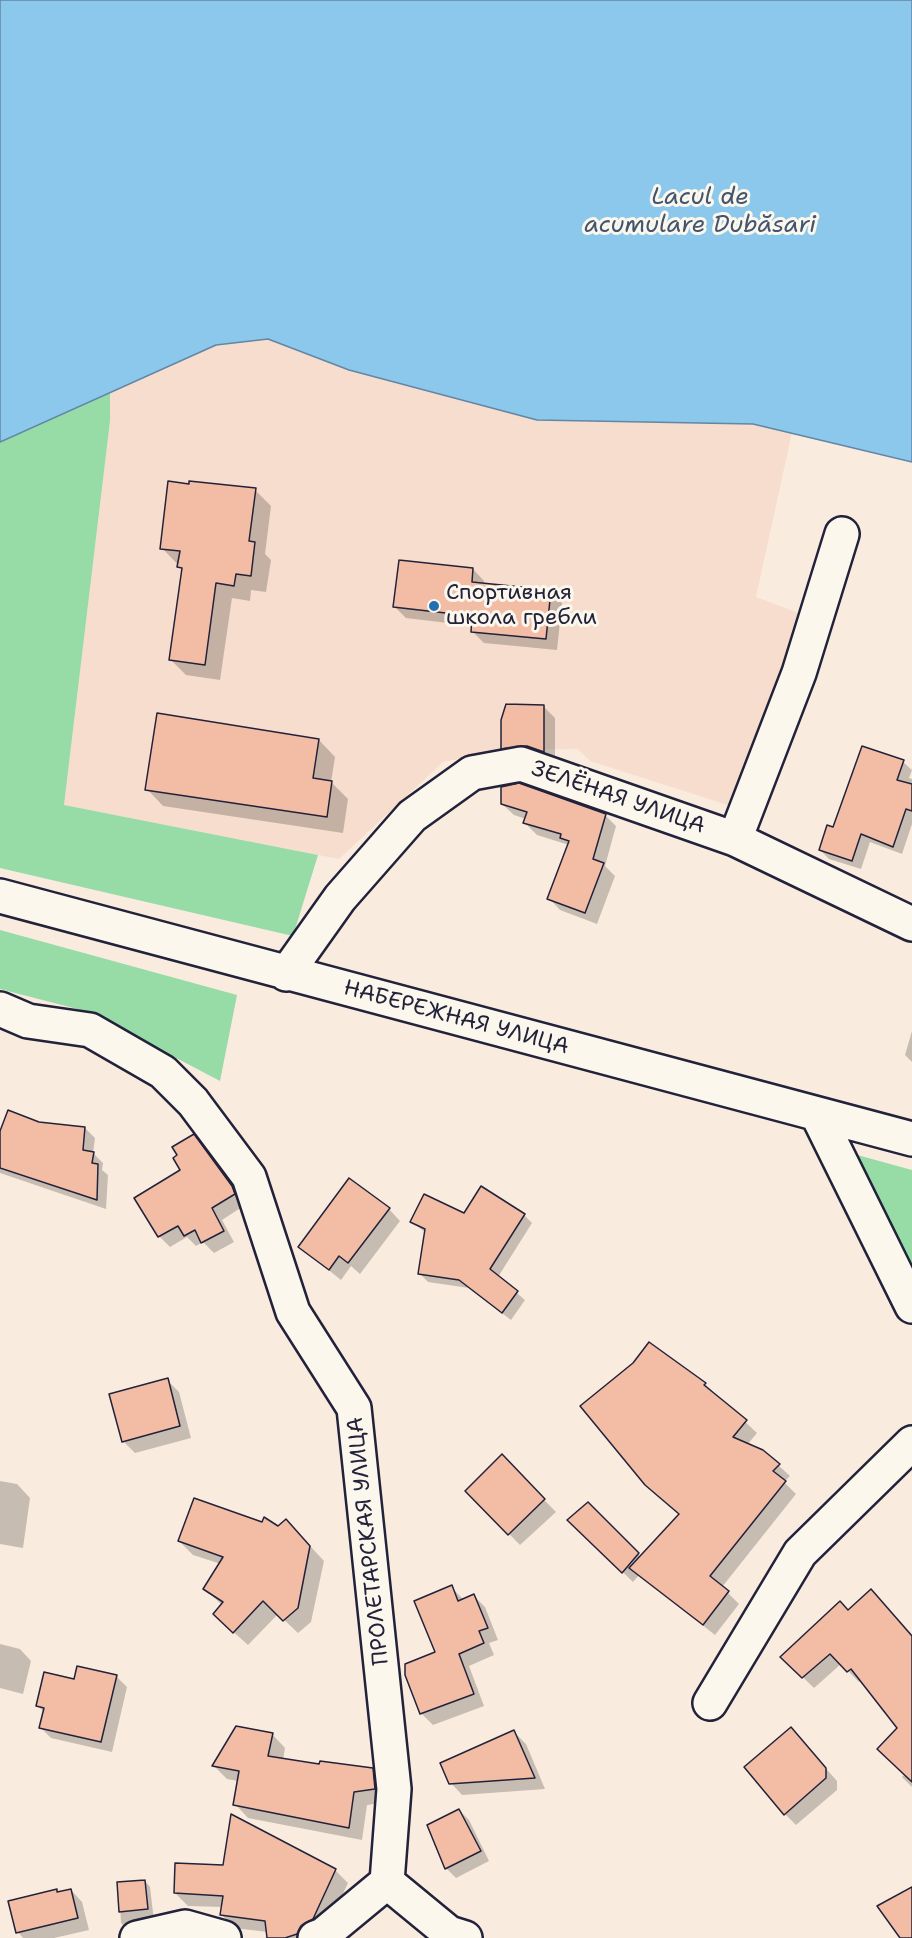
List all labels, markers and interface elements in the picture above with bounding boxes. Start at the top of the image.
water label: Lacul de acumulare Dubăsari [584,184,816,240]
place label: Спортивная школа гребли [446,580,597,632]
marker: Спортивная школа гребли [427,599,441,613]
street label: ЗЕЛЁНАЯ УЛИЦА [528,756,708,840]
street label: НАБЕРЕЖНАЯ УЛИЦА [340,975,572,1061]
street label: ПРОЛЕТАРСКАЯ УЛИЦА [343,1416,395,1666]

